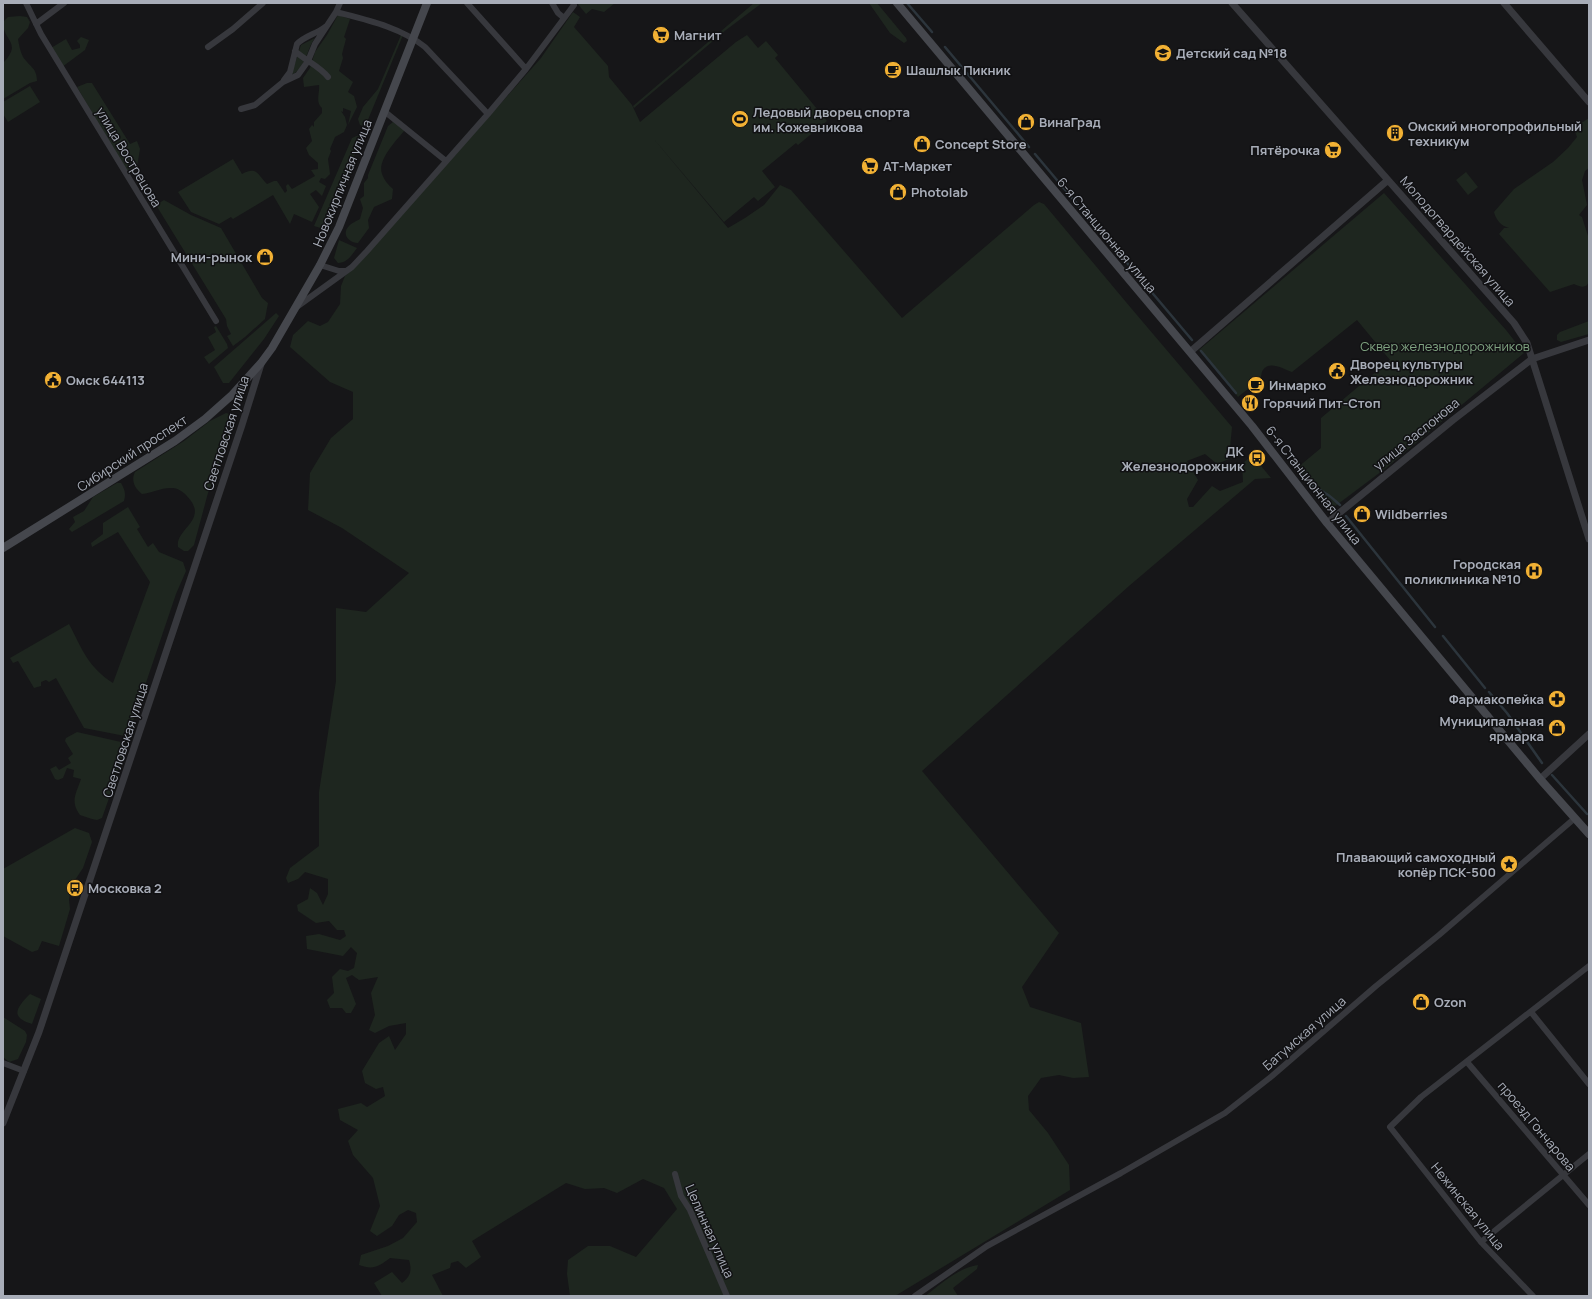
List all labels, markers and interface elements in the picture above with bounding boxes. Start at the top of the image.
supermarket icon: Магнит [651,25,671,45]
place label: Магнит [674,26,722,44]
school or university icon: Детский сад №18 [1153,43,1173,63]
place label: Детский сад №18 [1176,44,1287,62]
cafe icon: Шашлык Пикник [883,60,903,80]
place label: Шашлык Пикник [906,61,1011,79]
place label: Ледовый дворец спорта им. Кожевникова [753,103,910,136]
street label: улица Вострецова [92,104,166,210]
sports icon: Ледовый дворец спорта им. Кожевникова [730,109,750,129]
shop icon: ВинаГрад [1016,112,1036,132]
place label: ВинаГрад [1039,113,1101,131]
street label: Новокирпичная улица [308,117,376,249]
place label: Омский многопрофильный техникум [1408,117,1582,150]
building icon: Омский многопрофильный техникум [1385,123,1405,143]
shop icon: Concept Store [912,134,932,154]
place label: Concept Store [935,135,1027,153]
supermarket icon: Пятёрочка [1323,140,1343,160]
place label: Пятёрочка [1250,141,1320,159]
supermarket icon: АТ-Маркет [860,156,880,176]
place label: АТ-Маркет [883,157,952,175]
street label: Молодогвардейская улица [1396,172,1520,310]
street label: 6-я Станционная улица [1053,173,1161,297]
shop icon: Photolab [888,182,908,202]
place label: Photolab [911,183,968,201]
shop icon: Мини-рынок [255,247,275,267]
place label: Мини-рынок [171,248,253,266]
park label: Сквер железнодорожников [1360,337,1530,355]
place label: Дворец культуры Железнодорожник [1350,355,1474,388]
public building icon: Дворец культуры Железнодорожник [1327,361,1347,381]
public building icon: Омск 644113 [43,370,63,390]
place label: Омск 644113 [66,371,145,389]
street label: Светловская улица [199,373,253,493]
cafe icon: Инмарко [1246,375,1266,395]
place label: Инмарко [1269,376,1326,394]
restaurant icon: Горячий Пит-Стоп [1240,393,1260,413]
place label: Горячий Пит-Стоп [1263,394,1381,412]
street label: улица Заслонова [1369,394,1463,474]
street label: Сибирский проспект [73,410,191,496]
street label: 6-я Станционная улица [1262,422,1366,548]
place label: ДК Железнодорожник [1121,442,1245,475]
bus stop icon: ДК Железнодорожник [1247,448,1267,468]
shop icon: Wildberries [1352,504,1372,524]
place label: Wildberries [1375,505,1447,523]
place label: Городская поликлиника №10 [1405,555,1521,588]
hospital icon: Городская поликлиника №10 [1524,561,1544,581]
street label: Светловская улица [98,680,152,800]
pharmacy icon: Фармакопейка [1547,689,1567,709]
place label: Фармакопейка [1449,690,1544,708]
place label: Муниципальная ярмарка [1440,712,1544,745]
shop icon: Муниципальная ярмарка [1547,718,1567,738]
place label: Плавающий самоходный копёр ПСК-500 [1336,848,1496,881]
place icon: Плавающий самоходный копёр ПСК-500 [1499,854,1519,874]
bus stop icon: Московка 2 [65,878,85,898]
place label: Московка 2 [88,879,162,897]
street label: Батумская улица [1259,992,1349,1074]
shop icon: Ozon [1411,992,1431,1012]
place label: Ozon [1434,993,1466,1011]
street label: проезд Гончарова [1494,1077,1580,1175]
street label: Нежинская улица [1427,1158,1509,1254]
street label: Целинная улица [681,1181,739,1281]

